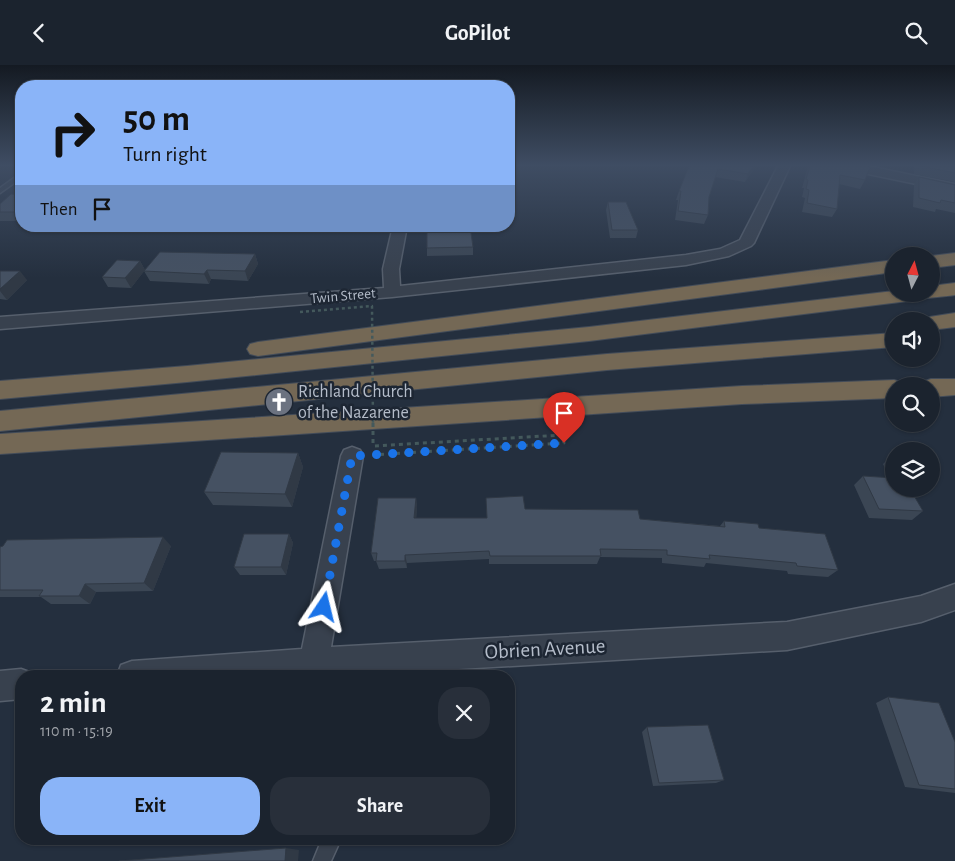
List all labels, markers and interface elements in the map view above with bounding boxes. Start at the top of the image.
icon: back [25,19,53,47]
icon: search [902,19,930,47]
text: GoPilot [445,22,510,44]
icon: right [40,100,105,165]
text: 50 m [123,102,190,137]
text: Turn right [123,143,207,165]
icon: arrive [88,195,116,223]
text: Then [40,200,78,219]
north arrow [885,247,940,303]
map controls [885,247,940,497]
street label: Twin Street [310,286,377,306]
button: sound [885,312,940,367]
button: search [885,377,940,432]
place label: Richland Church of the Nazarene [298,383,413,422]
church icon: Richland Church of the Nazarene [264,387,294,417]
pin [543,392,585,443]
icon: arrive [550,399,578,427]
button: layers [885,442,940,497]
position arrow [297,580,349,632]
street label: Obrien Avenue [484,635,606,663]
button: close [438,687,490,739]
text: 2 min [40,688,107,718]
text: 110 m · 15:19 [40,723,113,739]
button: Exit [40,777,260,835]
button: Share [270,777,490,835]

